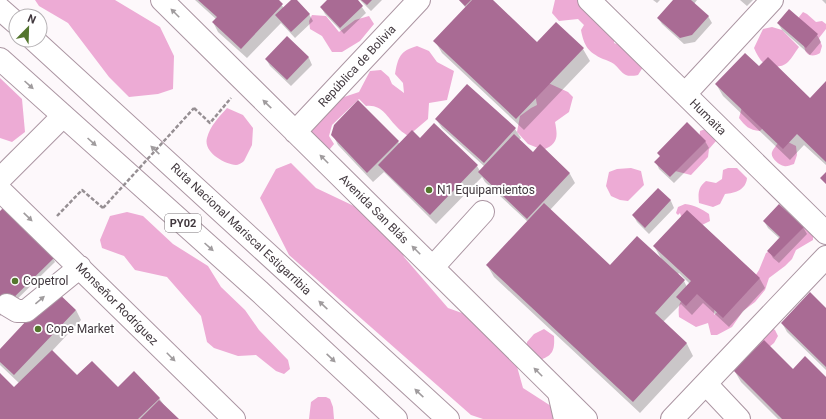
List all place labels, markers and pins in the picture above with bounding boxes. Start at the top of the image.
place label: N1 Equipamientos [437,183,535,197]
marker: N1 Equipamientos [424,185,434,195]
place label: Copetrol [23,274,68,288]
marker: Copetrol [10,276,20,286]
place label: Cope Market [46,322,114,336]
marker: Cope Market [33,324,43,334]

